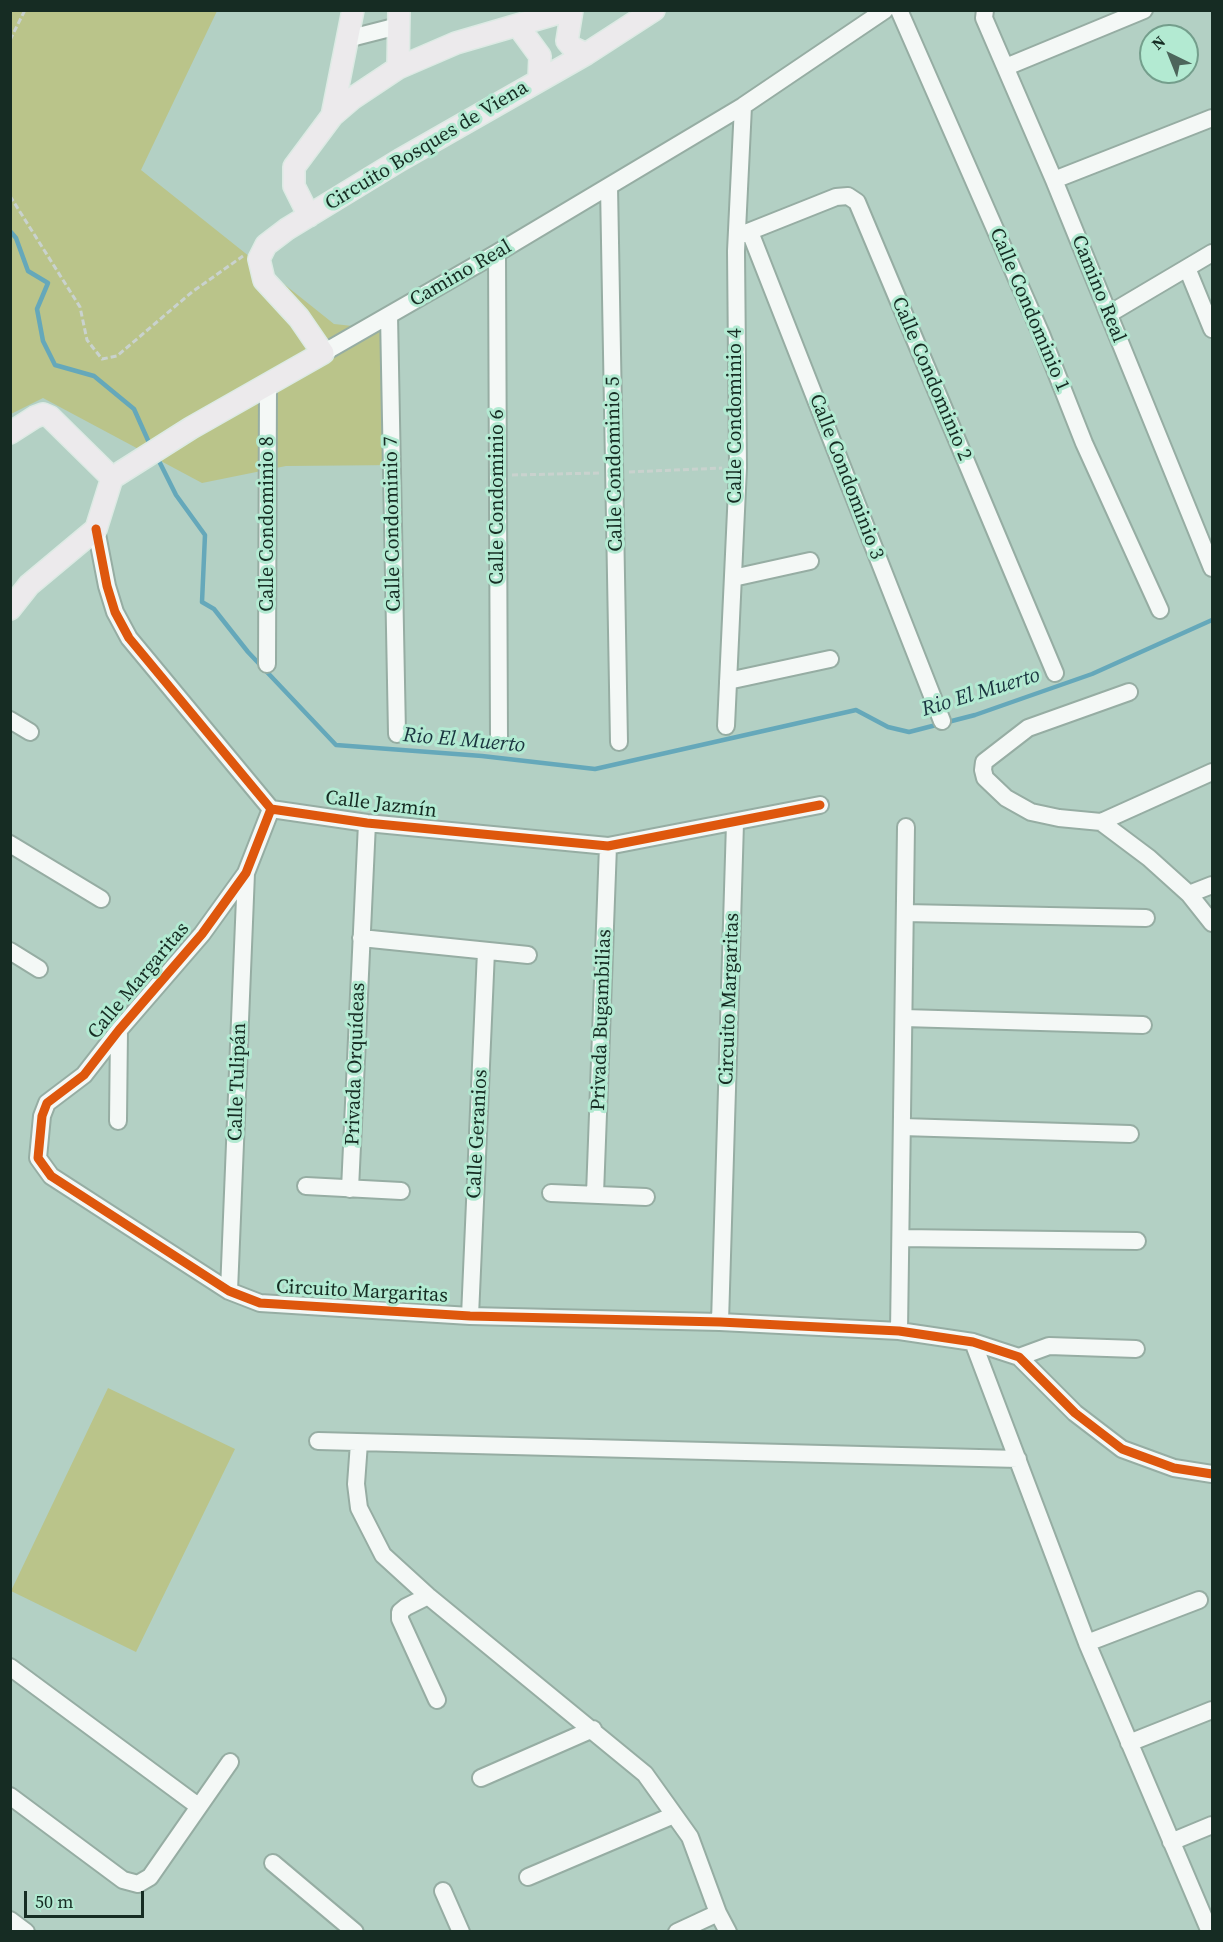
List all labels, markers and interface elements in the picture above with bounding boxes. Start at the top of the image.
north arrow [1139,24,1199,84]
text: N [1146,30,1170,54]
street label: Circuito Bosques de Viena [321,76,533,216]
street label: Calle Condominio 1 [984,225,1074,395]
street label: Camino Real [1066,232,1130,346]
street label: Camino Real [406,235,516,313]
street label: Calle Condominio 2 [886,294,976,464]
street label: Calle Condominio 4 [724,328,748,504]
street label: Calle Condominio 5 [601,376,629,552]
street label: Calle Condominio 3 [803,391,889,563]
street label: Calle Condominio 6 [486,409,510,585]
street label: Calle Condominio 8 [256,436,280,612]
street label: Calle Condominio 7 [379,436,407,612]
water label: Rio El Muerto [919,663,1043,723]
water label: Rio El Muerto [402,723,526,759]
street label: Calle Jazmín [324,786,438,824]
street label: Circuito Margaritas [715,913,745,1085]
street label: Calle Margaritas [83,918,195,1044]
street label: Privada Bugambilias [587,929,617,1111]
street label: Privada Orquídeas [341,982,371,1146]
street label: Calle Tulipán [224,1022,252,1142]
street label: Calle Geranios [463,1069,493,1199]
street label: Circuito Margaritas [275,1276,449,1308]
scale bar [27,1879,147,1917]
text: 50 m [35,1889,73,1914]

